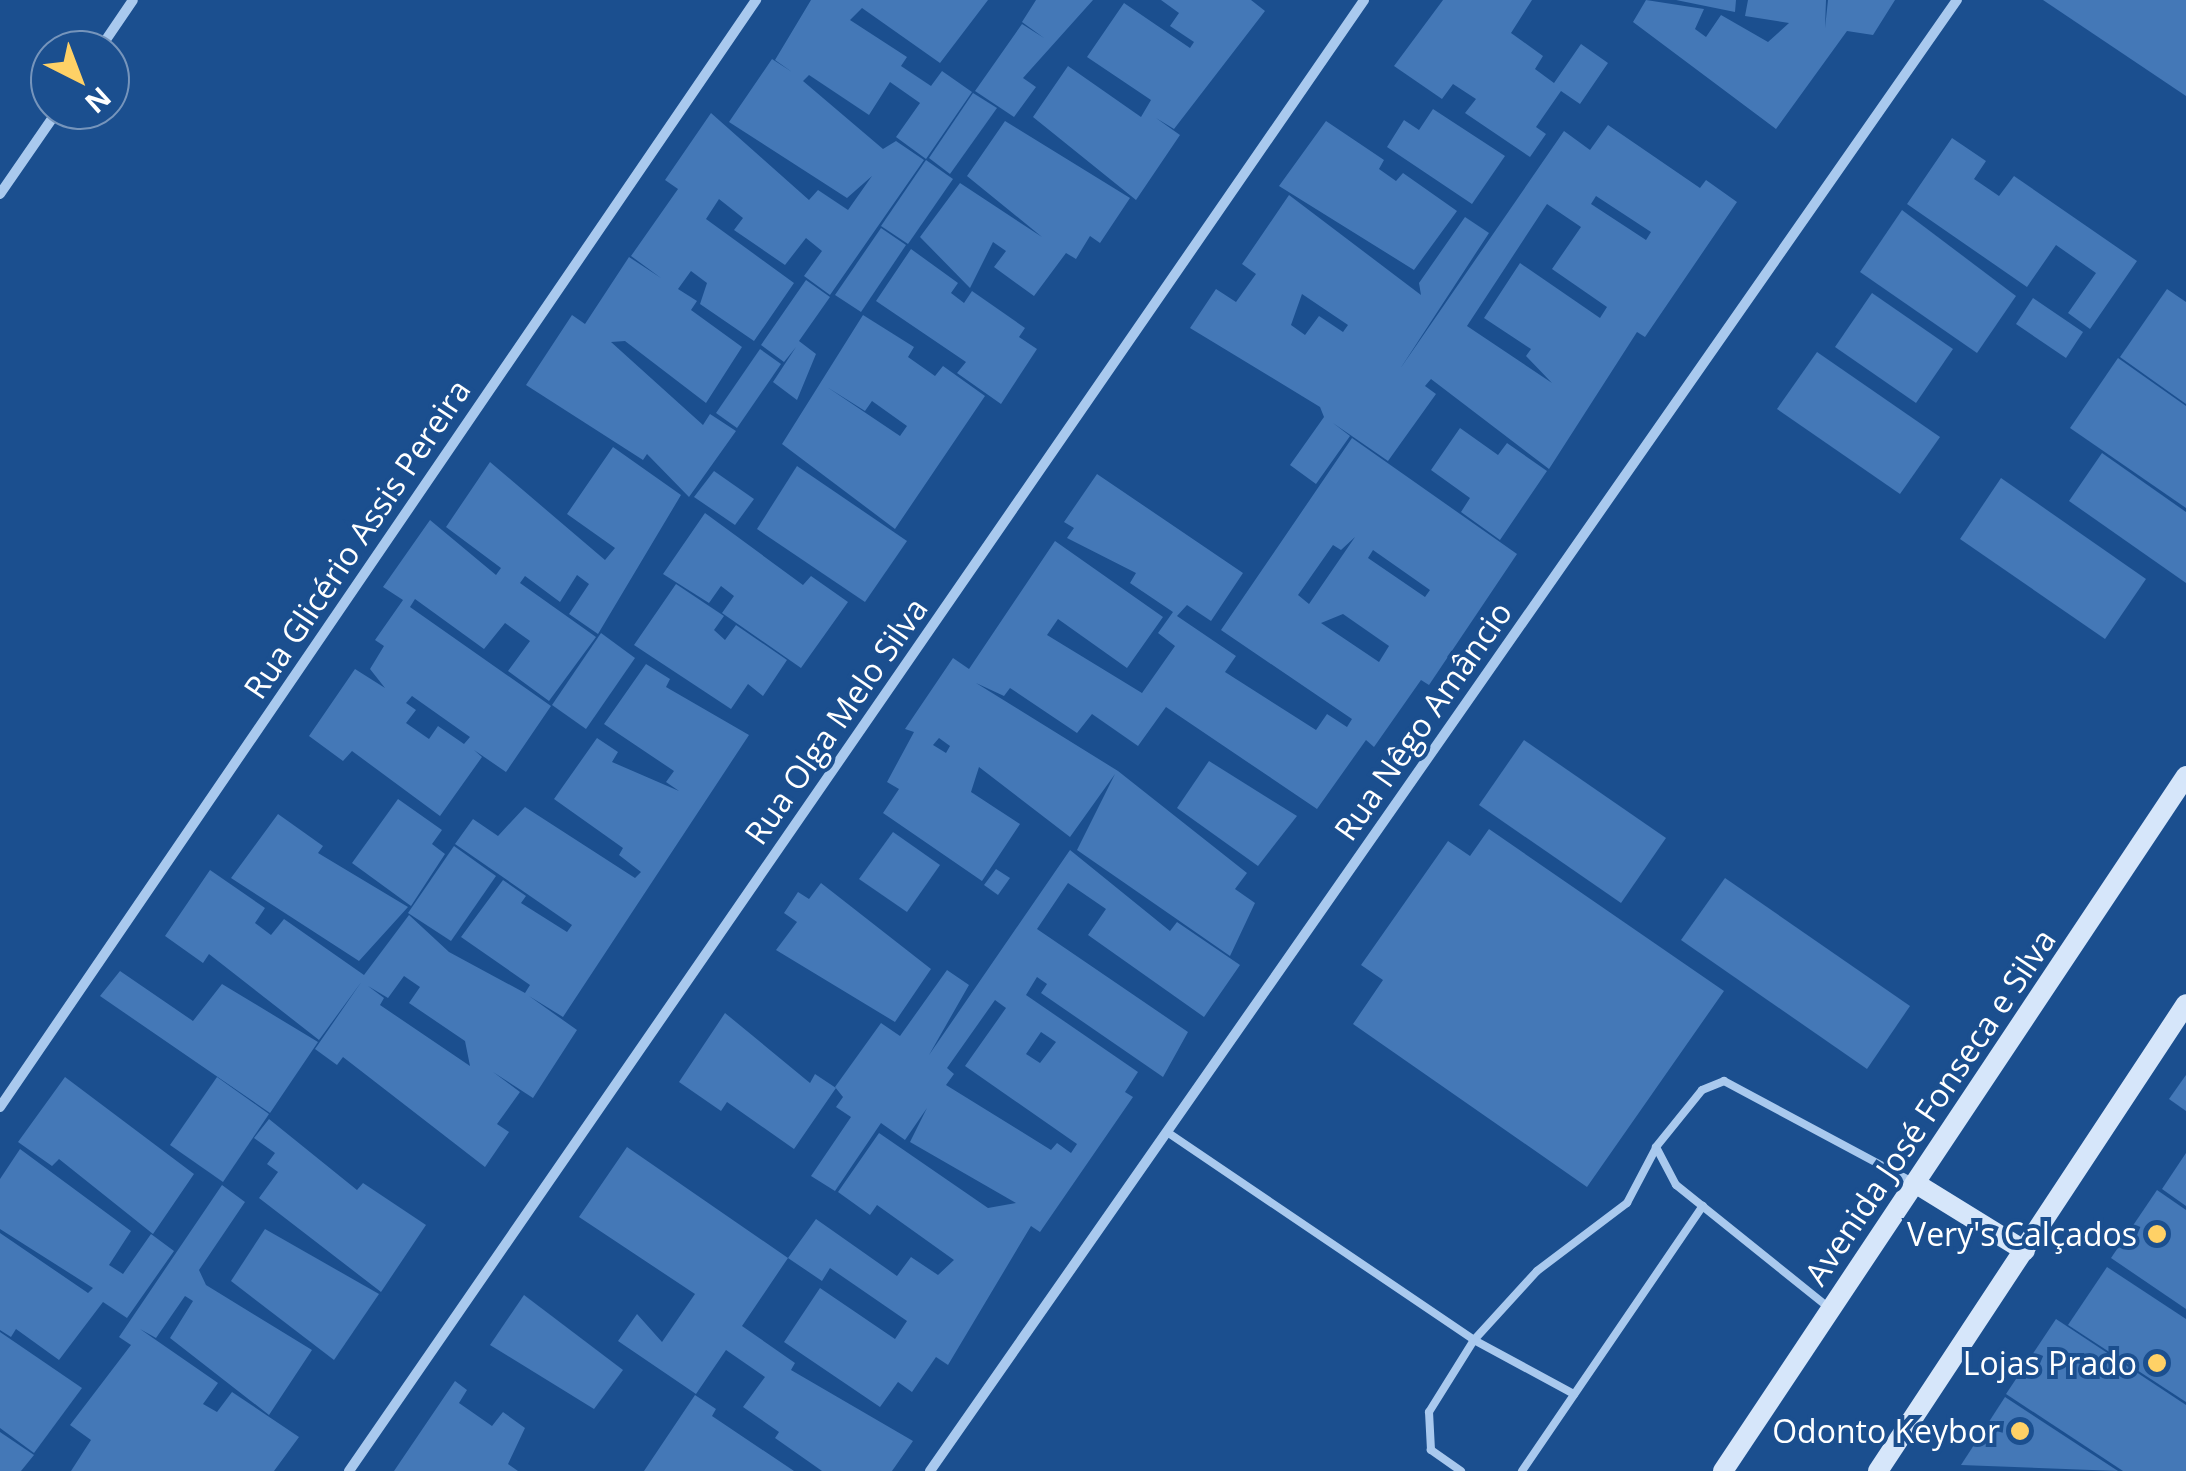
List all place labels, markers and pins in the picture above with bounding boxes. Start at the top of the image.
place label: Very's Calçados [1907,1215,2137,1253]
marker: Very's Calçados [2146,1223,2168,1245]
place label: Lojas Prado [1963,1344,2137,1382]
marker: Lojas Prado [2146,1352,2168,1374]
place label: Odonto Keybor [1772,1412,2000,1450]
marker: Odonto Keybor [2009,1420,2031,1442]

